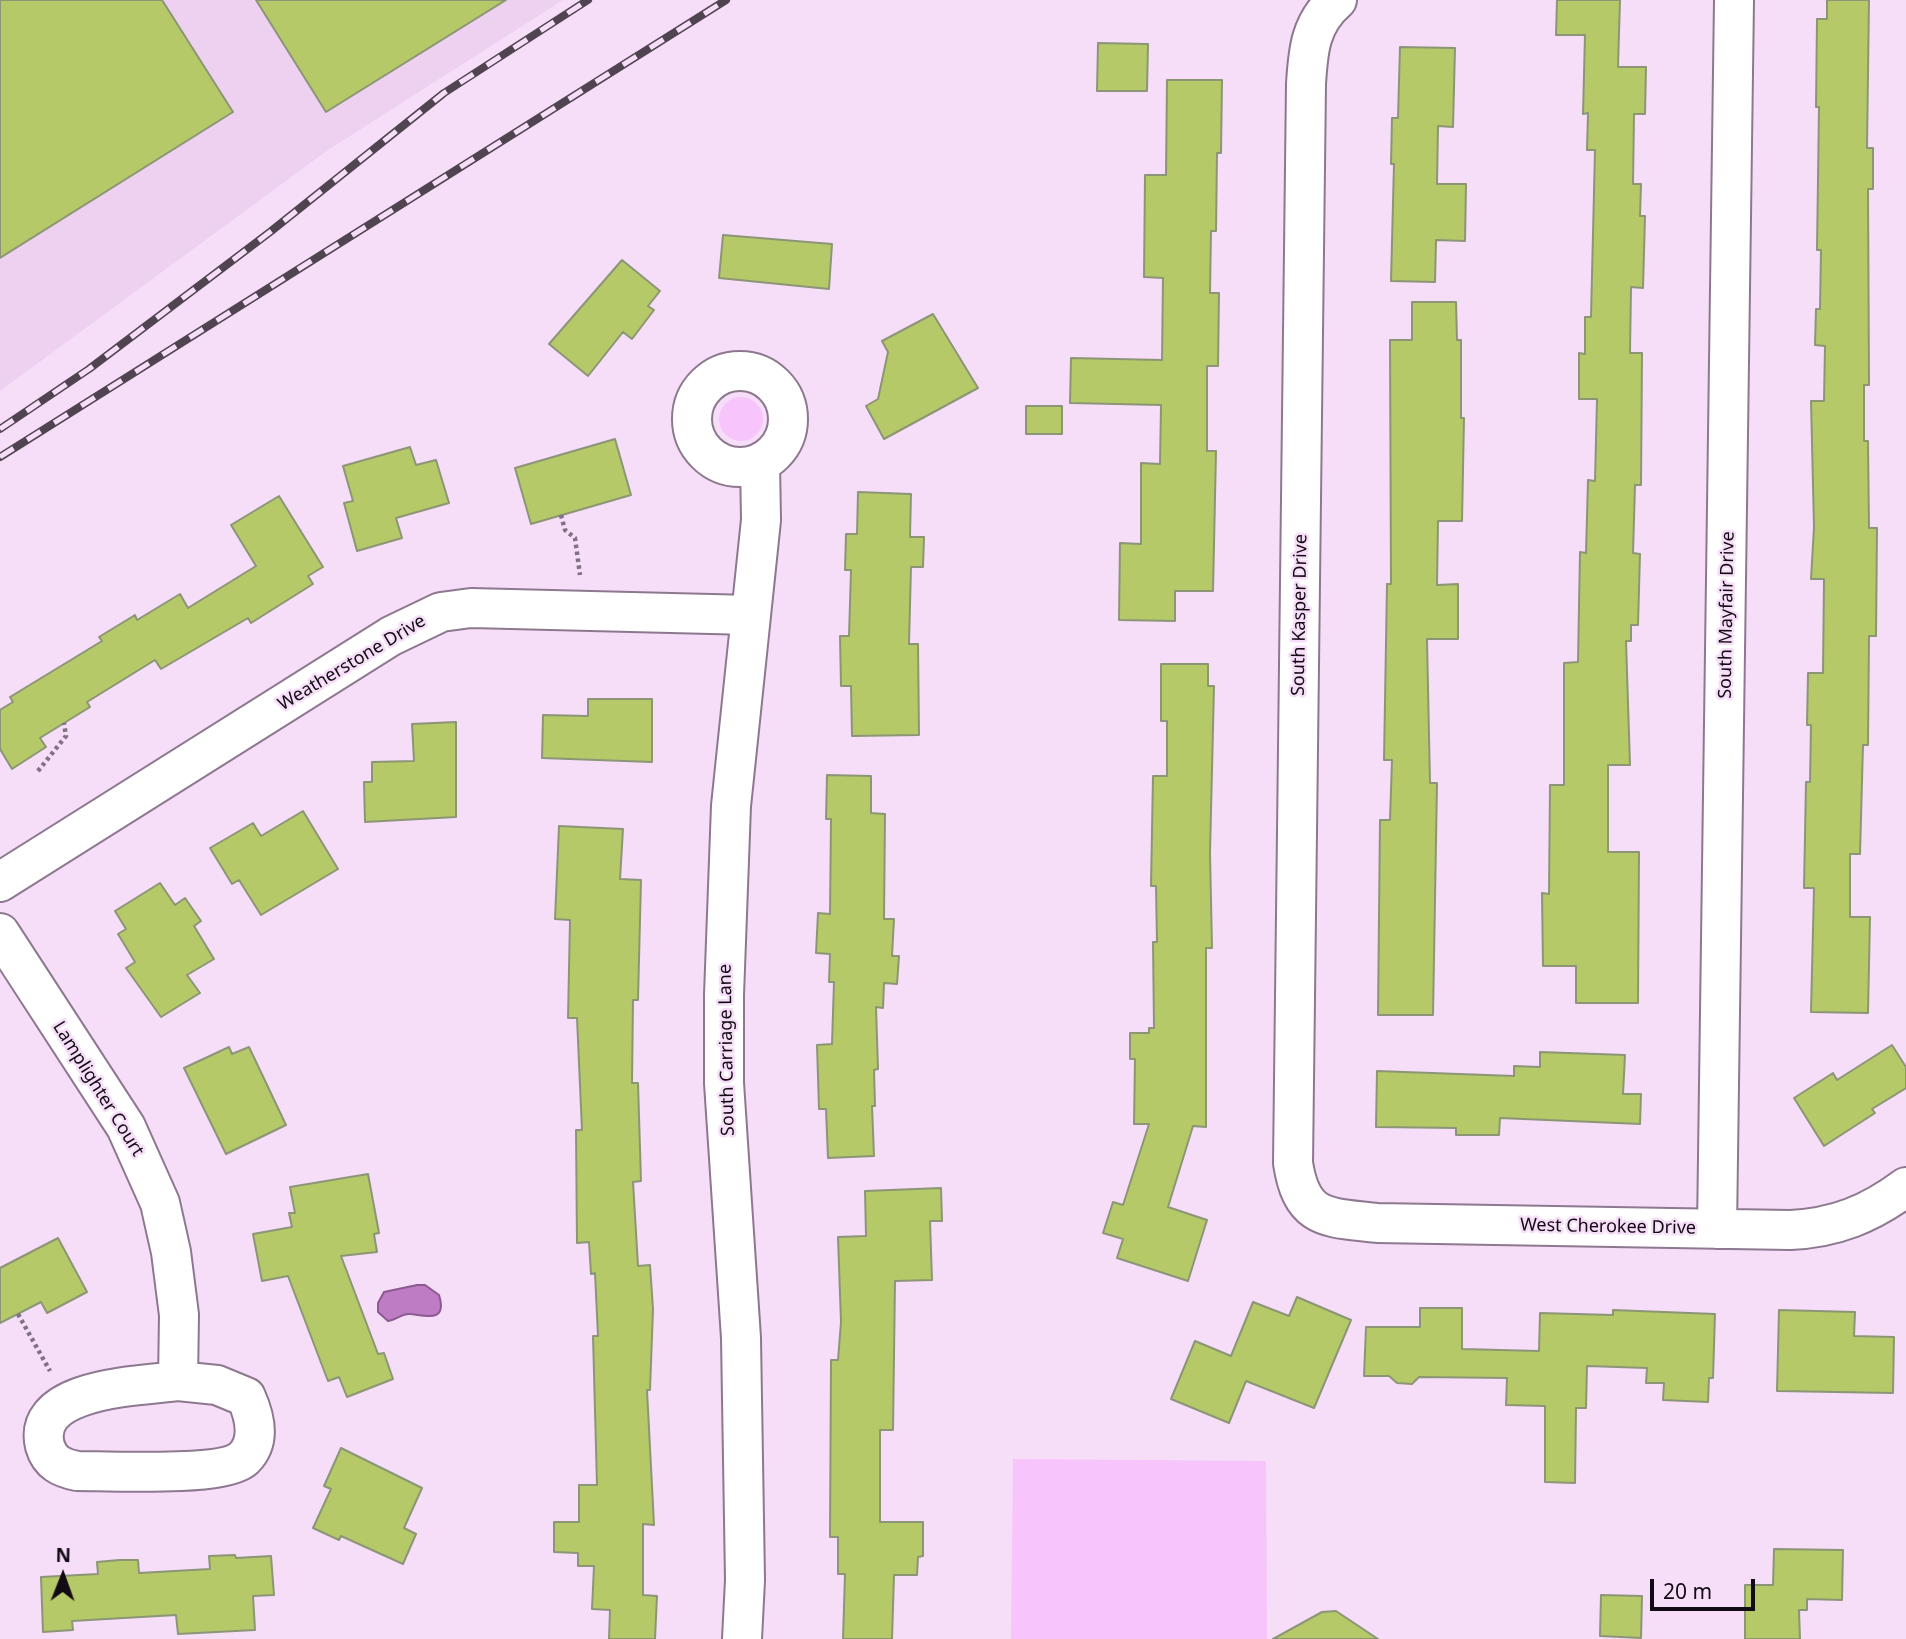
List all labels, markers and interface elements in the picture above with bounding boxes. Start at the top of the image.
street label: South Mayfair Drive [1715,531,1739,699]
street label: South Kasper Drive [1288,534,1312,696]
street label: Weatherstone Drive [274,610,430,716]
street label: South Carriage Lane [715,964,739,1136]
street label: Lamplighter Court [48,1018,148,1160]
street label: West Cherokee Drive [1520,1215,1696,1239]
north arrow [28,1541,98,1611]
text: N [55,1542,71,1568]
scale bar [1654,1566,1759,1610]
text: 20 m [1663,1577,1712,1605]

